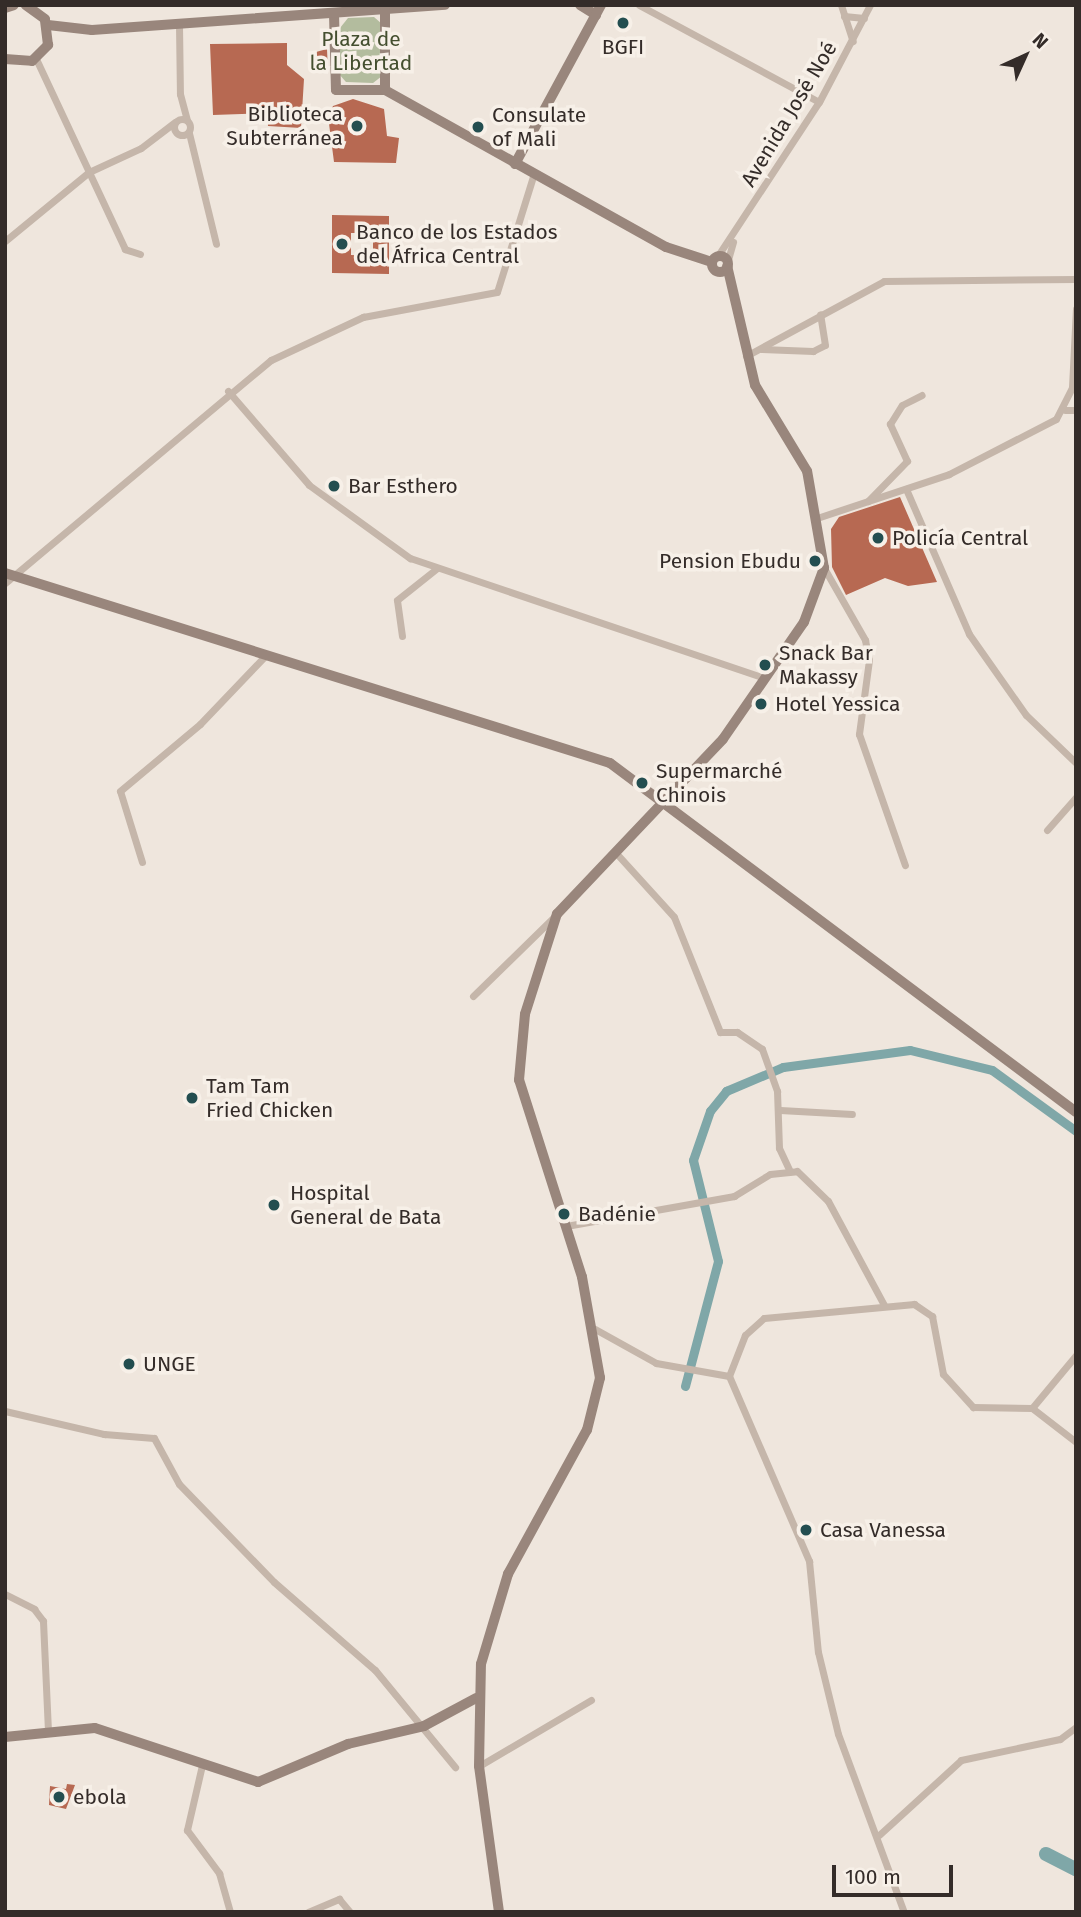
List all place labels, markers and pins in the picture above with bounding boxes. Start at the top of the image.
marker: BGFI [615,15,631,31]
place label: BGFI [602,34,644,60]
place label: Biblioteca Subterránea [226,101,343,151]
place label: Consulate of Mali [492,102,586,152]
marker: Biblioteca Subterránea [349,118,365,134]
marker: Consulate of Mali [470,119,486,135]
place label: Banco de los Estados del África Central [356,219,558,269]
marker: Banco de los Estados del África Central [334,236,350,252]
place label: Bar Esthero [348,473,458,499]
marker: Bar Esthero [326,478,342,494]
place label: Policía Central [892,525,1028,551]
marker: Policía Central [870,530,886,546]
place label: Pension Ebudu [659,548,801,574]
marker: Pension Ebudu [807,553,823,569]
place label: Snack Bar Makassy [779,640,873,690]
marker: Snack Bar Makassy [757,657,773,673]
place label: Hotel Yessica [775,691,900,717]
marker: Hotel Yessica [753,696,769,712]
place label: Supermarché Chinois [656,758,782,808]
marker: Supermarché Chinois [634,775,650,791]
place label: Tam Tam Fried Chicken [206,1073,333,1123]
marker: Tam Tam Fried Chicken [184,1090,200,1106]
place label: Hospital General de Bata [290,1180,441,1230]
marker: Hospital General de Bata [264,1195,284,1215]
place label: Badénie [578,1201,656,1227]
marker: Badénie [556,1206,572,1222]
place label: UNGE [143,1351,196,1377]
marker: UNGE [121,1356,137,1372]
place label: Casa Vanessa [820,1517,946,1543]
marker: Casa Vanessa [798,1522,814,1538]
place label: ebola [73,1784,127,1810]
marker: ebola [51,1789,67,1805]

